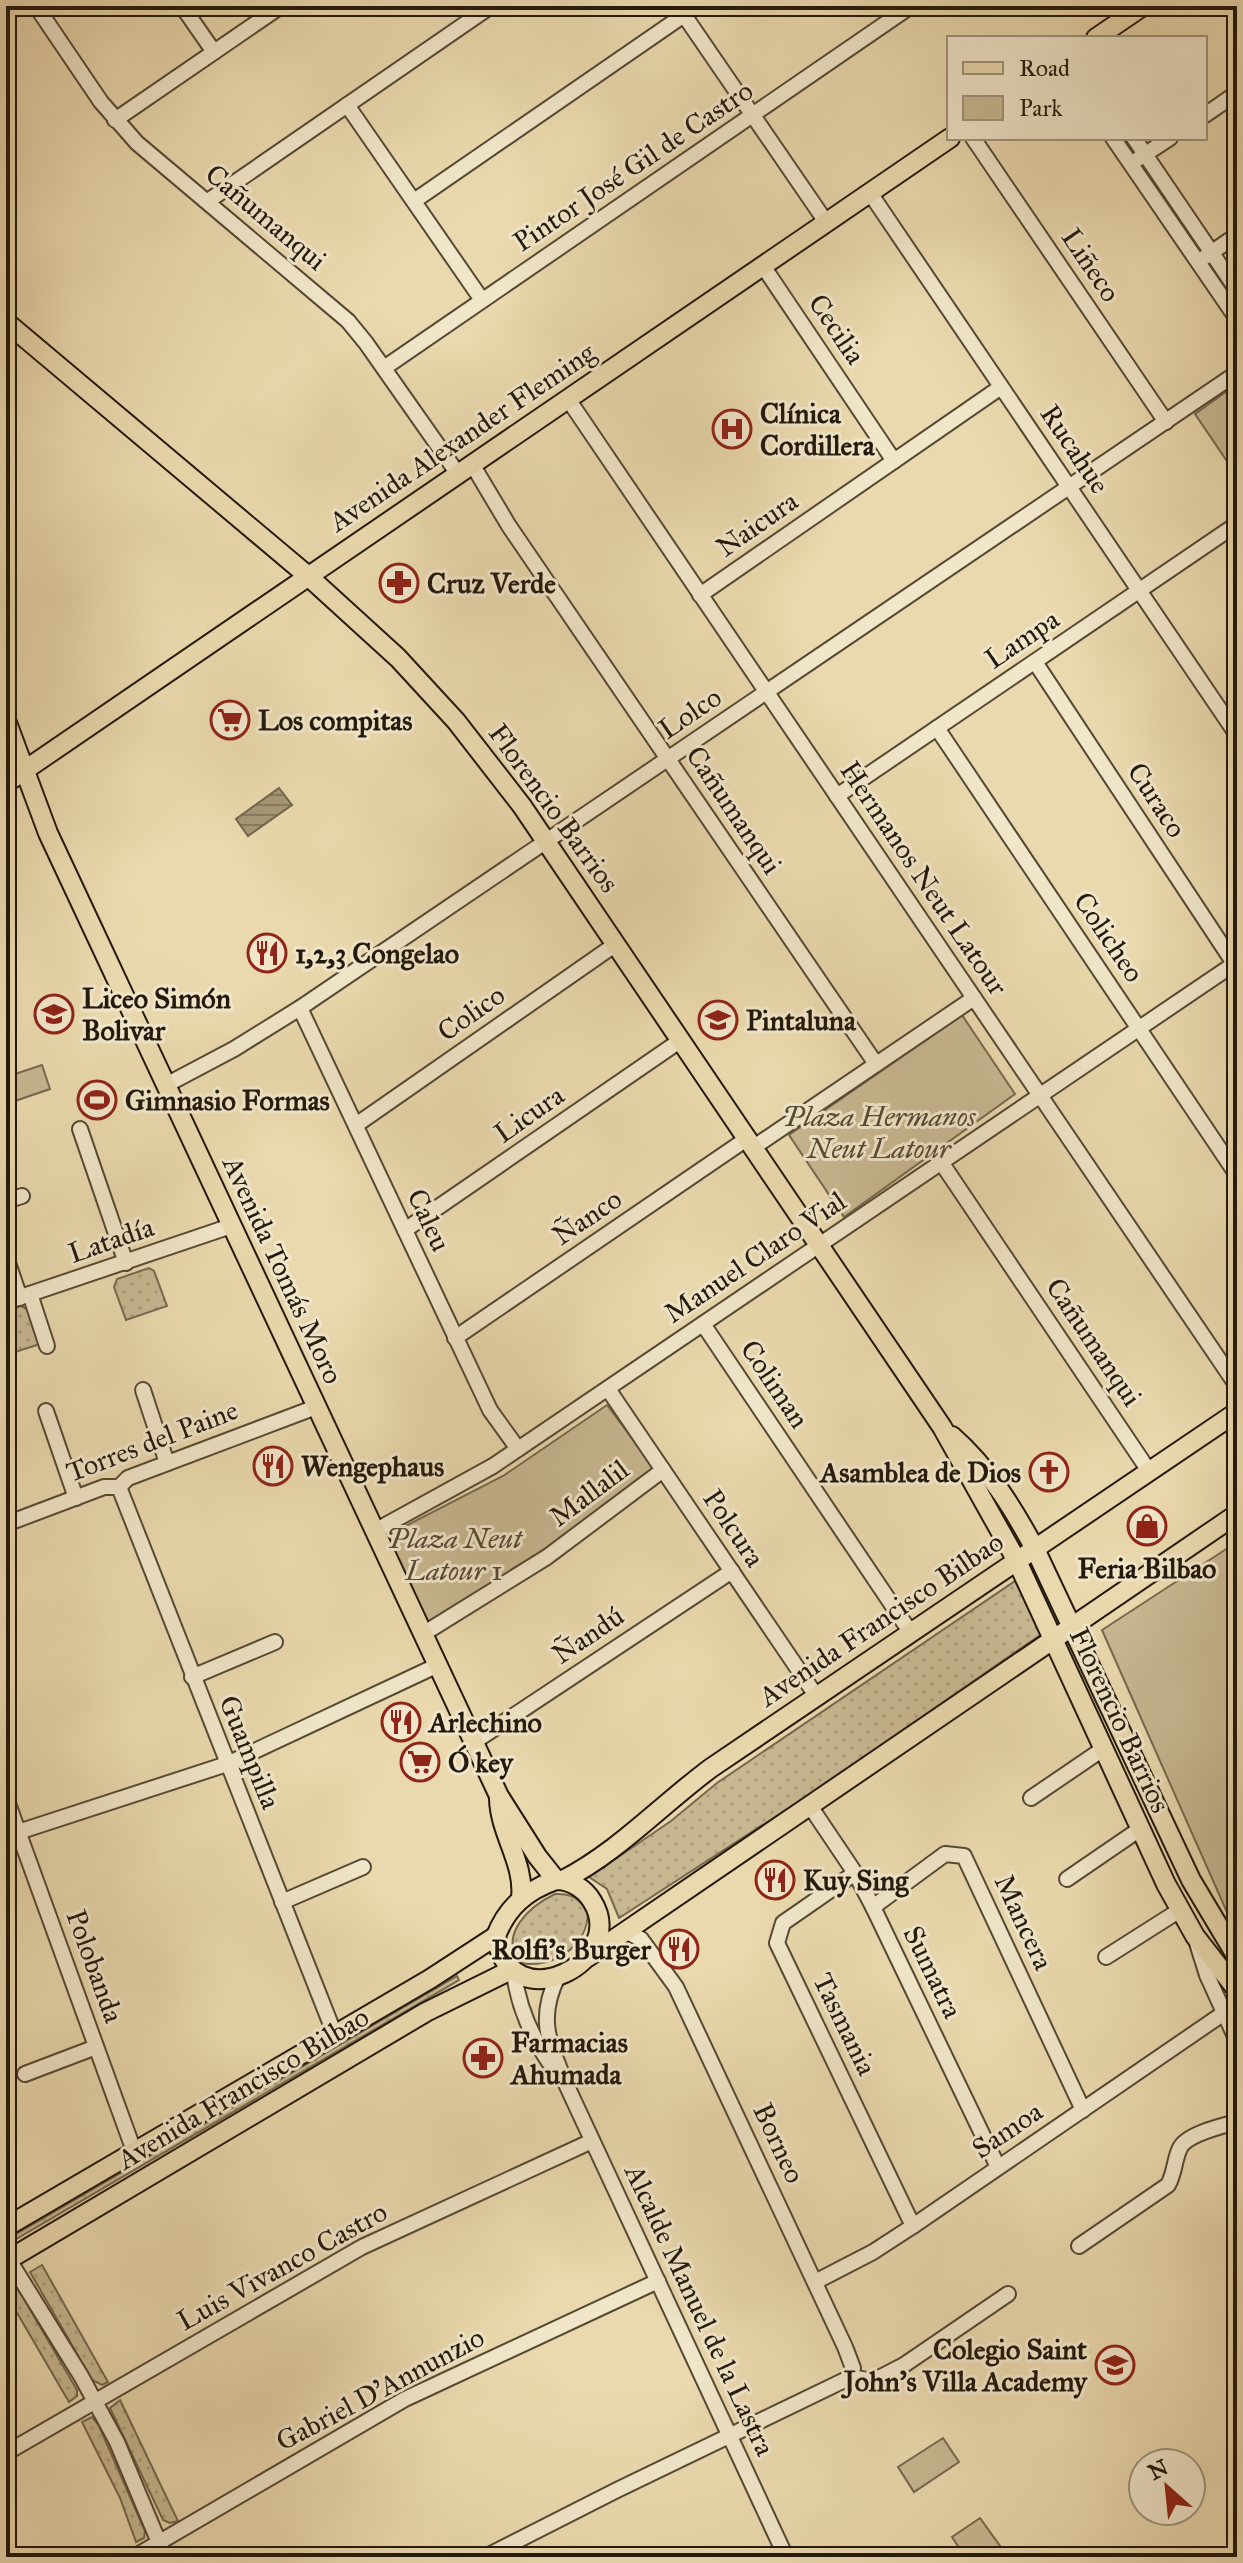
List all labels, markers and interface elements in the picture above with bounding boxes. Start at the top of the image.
legend [947,36,1207,140]
text: Road [1019,53,1070,83]
street label: Pintor José Gil de Castro [506,73,760,259]
text: Park [1019,93,1063,123]
street label: Cañumanqui [198,156,334,278]
street label: Liñeco [1054,221,1128,309]
street label: Cecilia [801,287,873,371]
street label: Avenida Alexander Fleming [321,334,603,540]
place label: Clínica Cordillera [760,396,876,463]
street label: Rucahue [1033,398,1117,500]
hospital icon: Clínica Cordillera [711,408,753,450]
street label: Naicura [709,483,805,565]
pharmacy icon: Cruz Verde [378,562,420,604]
place label: Cruz Verde [427,566,556,601]
street label: Lampa [978,602,1066,676]
street label: Lolco [652,679,728,747]
supermarket icon: Los compitas [209,699,251,741]
place label: Los compitas [258,703,412,738]
street label: Florencio Barrios [481,717,627,899]
street label: Cañumanqui [678,739,790,881]
street label: Hermanos Neut Latour [833,754,1016,1002]
street label: Curaco [1120,756,1194,844]
street label: Colicheo [1066,885,1152,989]
restaurant icon: 1,2,3 Congelao [246,932,288,974]
place label: 1,2,3 Congelao [295,936,459,971]
street label: Colico [430,977,512,1049]
place label: Liceo Simón Bolivar [82,981,231,1048]
school or university icon: Liceo Simón Bolivar [33,993,75,1035]
school or university icon: Pintaluna [697,999,739,1041]
place label: Pintaluna [746,1003,857,1038]
street label: Licura [487,1077,571,1151]
sports icon: Gimnasio Formas [76,1079,118,1121]
place label: Gimnasio Formas [125,1083,330,1118]
park label: Plaza Hermanos Neut Latour [782,1099,977,1166]
street label: Avenida Tomás Moro [214,1150,351,1389]
street label: Ñanco [546,1181,628,1253]
street label: Caleu [399,1183,459,1257]
street label: Manuel Claro Vial [657,1183,853,1331]
street label: Latadía [64,1209,158,1271]
street label: Cañumanqui [1038,1271,1150,1413]
street label: Coliman [733,1333,817,1435]
street label: Torres del Paine [61,1392,243,1490]
restaurant icon: Wengephaus [252,1445,294,1487]
place label: Wengephaus [301,1449,444,1484]
church icon: Asamblea de Dios [1028,1451,1070,1493]
street label: Mallalil [542,1452,636,1534]
place label: Asamblea de Dios [818,1455,1021,1490]
street label: Polcura [695,1483,773,1574]
shop icon: Feria Bilbao [1126,1505,1168,1547]
park label: Plaza Neut Latour 1 [386,1521,524,1588]
street label: Avenida Francisco Bilbao [751,1524,1010,1714]
place label: Feria Bilbao [1078,1551,1216,1586]
street label: Ñandú [545,1598,631,1672]
street label: Florencio Barrios [1062,1622,1178,1818]
street label: Guampilla [211,1690,289,1814]
restaurant icon: Arlechino [380,1701,422,1743]
place label: Arlechino [427,1705,542,1740]
supermarket icon: Ó key [399,1741,441,1783]
place label: Ó key [448,1744,514,1780]
restaurant icon: Kuy Sing [754,1859,796,1901]
place label: Kuy Sing [803,1863,909,1898]
street label: Mancera [987,1869,1061,1976]
street label: Polobanda [58,1905,132,2027]
street label: Sumatra [896,1920,970,2024]
restaurant icon: Rolfi's Burger [658,1928,700,1970]
place label: Rolfi's Burger [491,1932,651,1967]
street label: Tasmania [805,1967,885,2081]
street label: Avenida Francisco Bilbao [110,1999,375,2178]
place label: Farmacias Ahumada [509,2025,628,2092]
pharmacy icon: Farmacias Ahumada [462,2037,504,2079]
street label: Samoa [965,2094,1049,2166]
street label: Borneo [745,2097,813,2189]
street label: Alcalde Manuel de la Lastra [617,2158,783,2461]
street label: Luis Vivanco Castro [171,2194,393,2338]
street label: Gabriel D'Annunzio [270,2319,490,2459]
place label: Colegio Saint John's Villa Academy [840,2332,1088,2399]
school or university icon: Colegio Saint John's Villa Academy [1094,2344,1136,2386]
north arrow [1127,2447,1207,2527]
text: N [1144,2453,1173,2486]

